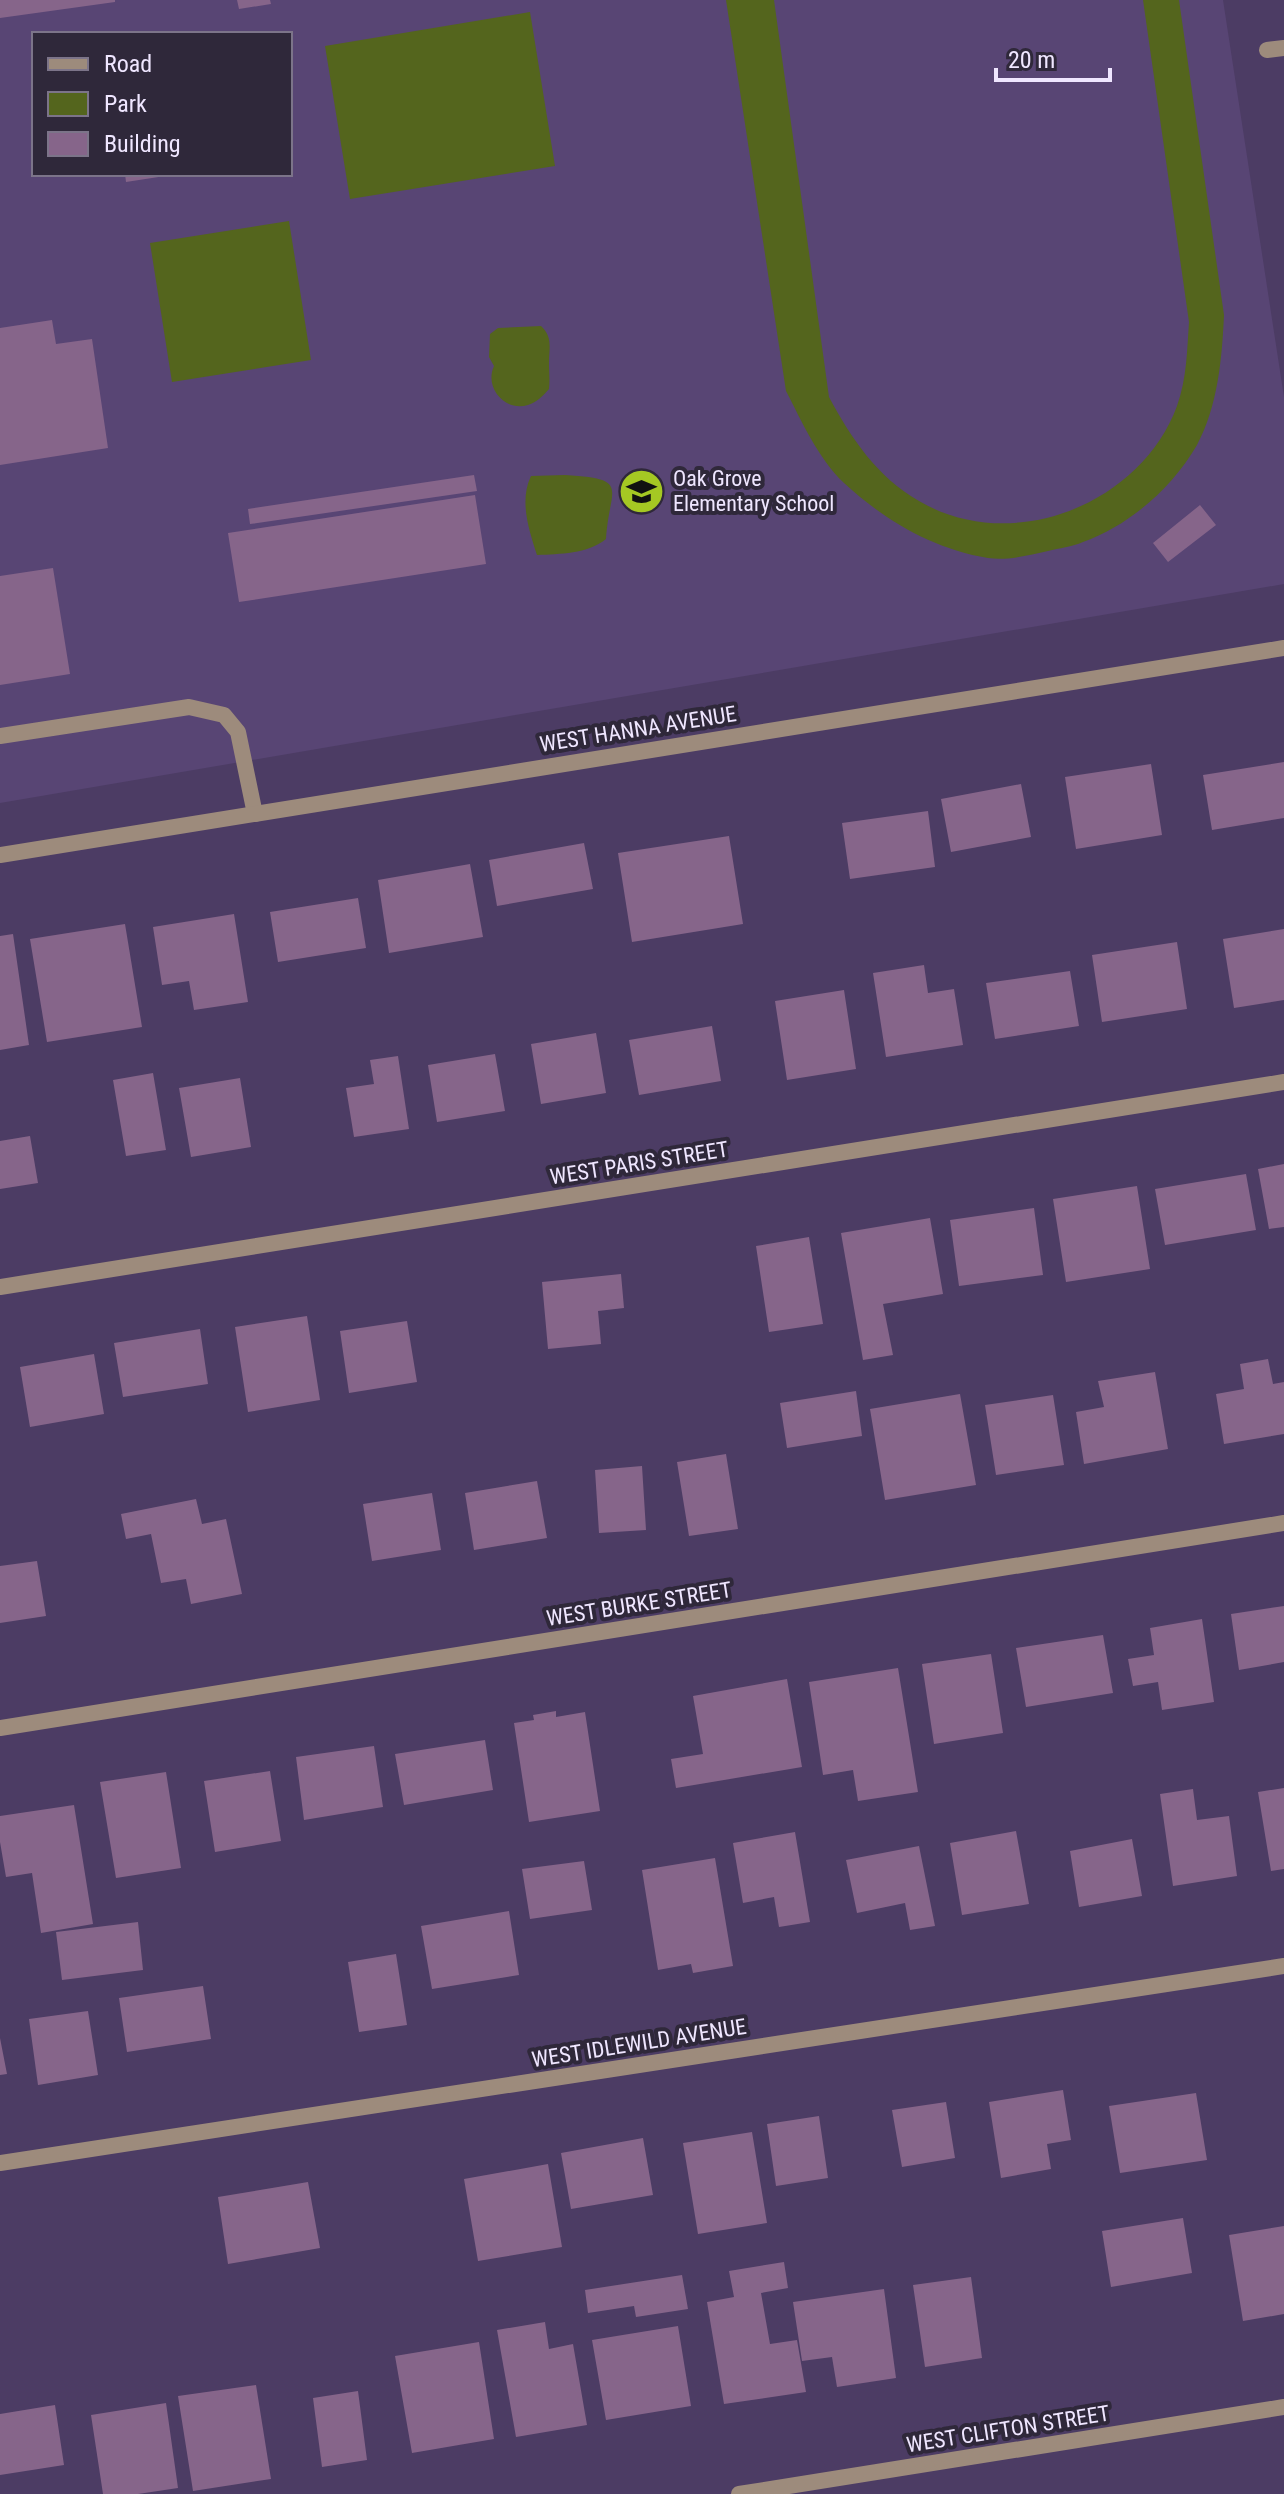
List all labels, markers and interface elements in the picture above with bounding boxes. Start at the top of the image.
legend [32,32,292,176]
scale bar [996,32,1110,82]
text: 20 m [1008,46,1055,74]
text: Road [104,50,152,78]
text: Park [104,90,147,118]
text: Building [104,130,181,158]
place label: Oak Grove Elementary School [673,466,834,516]
school or university icon: Oak Grove Elementary School [618,467,666,515]
street label: WEST HANNA AVENUE [538,701,738,757]
street label: WEST PARIS STREET [548,1137,730,1189]
street label: WEST BURKE STREET [545,1577,733,1631]
street label: WEST IDLEWILD AVENUE [530,2014,748,2072]
street label: WEST CLIFTON STREET [905,2401,1111,2457]

